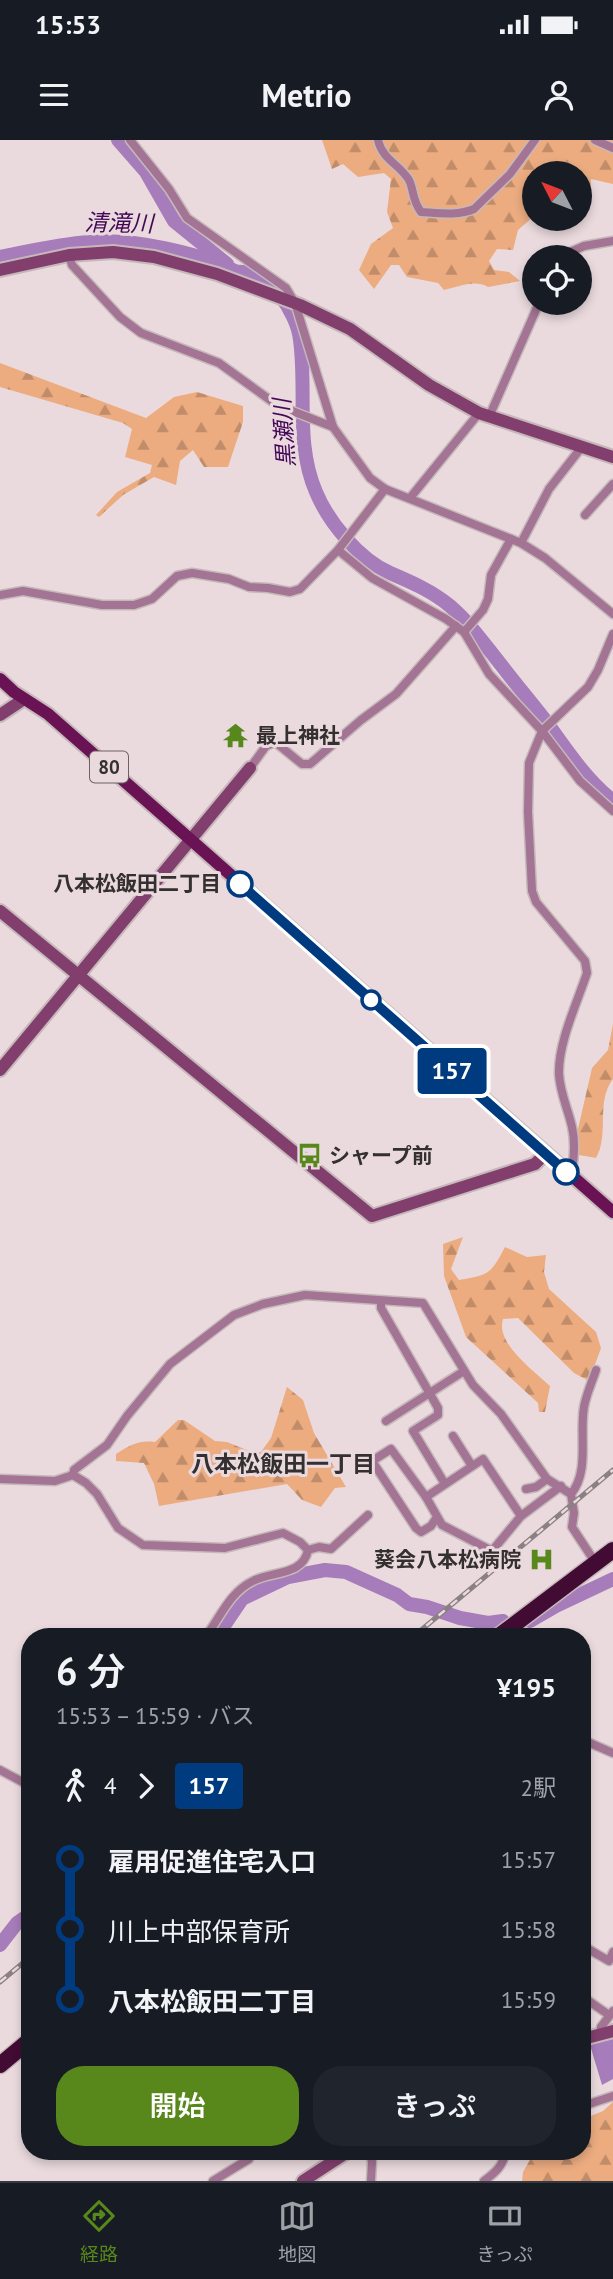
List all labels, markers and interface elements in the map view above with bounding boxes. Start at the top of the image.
text: 15:53 [35,8,101,41]
text: Metrio [261,74,352,116]
icon: menu [35,76,73,114]
icon: person [540,76,578,114]
north arrow [522,161,592,231]
map controls [522,161,592,315]
water label: 清滝川 [84,207,157,238]
button: locate [522,245,592,315]
water label: 黒瀬川 [266,395,300,468]
temple icon: 最上神社 [222,722,250,750]
place label: 最上神社 [256,722,340,749]
road number: 80 [90,752,128,782]
place label: 八本松飯田二丁目 [53,870,221,897]
marker: 八本松飯田二丁目 [227,871,253,897]
unlabelled marker [361,990,381,1010]
line badge: 157 [412,1048,492,1094]
text: 157 [432,1055,472,1086]
bus stop icon: シャープ前 [295,1142,323,1170]
place label: シャープ前 [329,1142,433,1169]
unlabelled marker [553,1159,579,1185]
district label: 八本松飯田一丁目 [191,1449,375,1478]
place label: 葵会八本松病院 [374,1546,521,1573]
hospital icon: 葵会八本松病院 [527,1546,555,1574]
text: 6 分 [56,1646,125,1695]
text: ¥195 [497,1671,556,1704]
text: 15:53 – 15:59 · バス [56,1701,255,1730]
icon: walk [56,1767,94,1805]
icon: forward [127,1767,165,1805]
text: 157 [189,1770,229,1801]
text: 4 [104,1771,117,1800]
text: 2駅 [520,1773,556,1802]
text: 雇用促進住宅入口 [108,1845,316,1878]
text: 15:57 [501,1845,556,1874]
text: 川上中部保育所 [108,1915,290,1948]
text: 15:58 [501,1915,556,1944]
text: 八本松飯田二丁目 [108,1985,316,2018]
text: 15:59 [501,1985,556,2014]
button: 開始 [56,2066,299,2146]
button: きっぷ [313,2066,556,2146]
tab: 経路 [80,2197,118,2266]
tab: 地図 [278,2197,316,2266]
tab: きっぷ [477,2197,533,2266]

